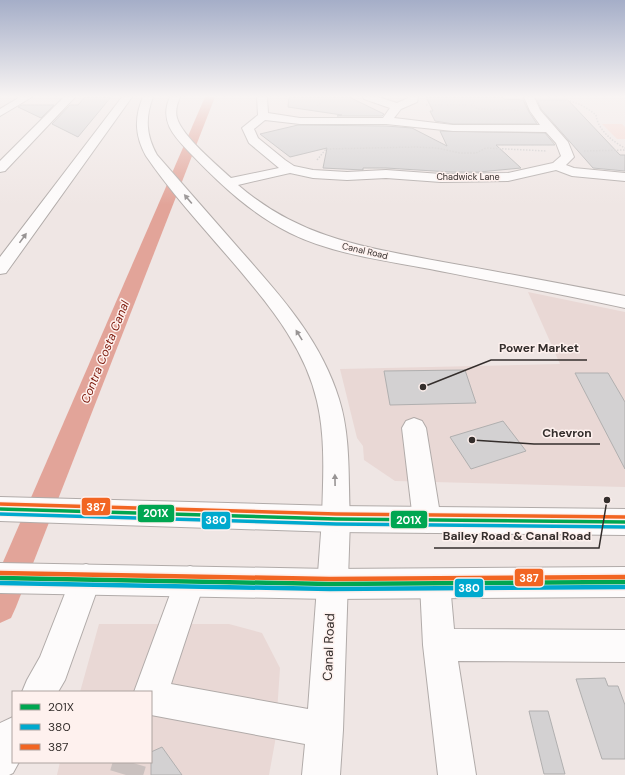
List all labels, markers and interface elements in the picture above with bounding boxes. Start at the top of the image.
street label: Chadwick Lane [436,171,500,183]
one-way arrow [184,194,193,205]
one-way arrow [19,232,27,243]
street label: Canal Road [341,240,389,262]
water label: Contra Costa Canal [77,298,133,406]
one-way arrow [296,329,303,341]
callout: Power Market [491,336,587,360]
text: Power Market [499,340,579,356]
callout: Chevron [534,420,600,444]
text: Chevron [542,425,592,441]
one-way arrow [332,473,338,486]
line badge: 387 [81,497,111,516]
text: 387 [86,500,106,514]
line badge: 201X [137,504,175,523]
text: 201X [143,506,169,520]
line badge: 201X [390,510,428,529]
line badge: 380 [201,511,231,530]
text: 380 [205,513,227,527]
text: 201X [396,513,422,527]
callout: Bailey Road & Canal Road [434,524,599,548]
text: Bailey Road & Canal Road [443,528,591,544]
line badge: 387 [514,568,544,587]
text: 387 [519,571,539,585]
line badge: 380 [454,578,484,598]
text: 380 [458,581,480,595]
street label: Canal Road [319,613,338,681]
legend [12,691,152,763]
text: 201X [48,699,74,715]
text: 380 [48,719,71,735]
text: 387 [48,739,68,755]

